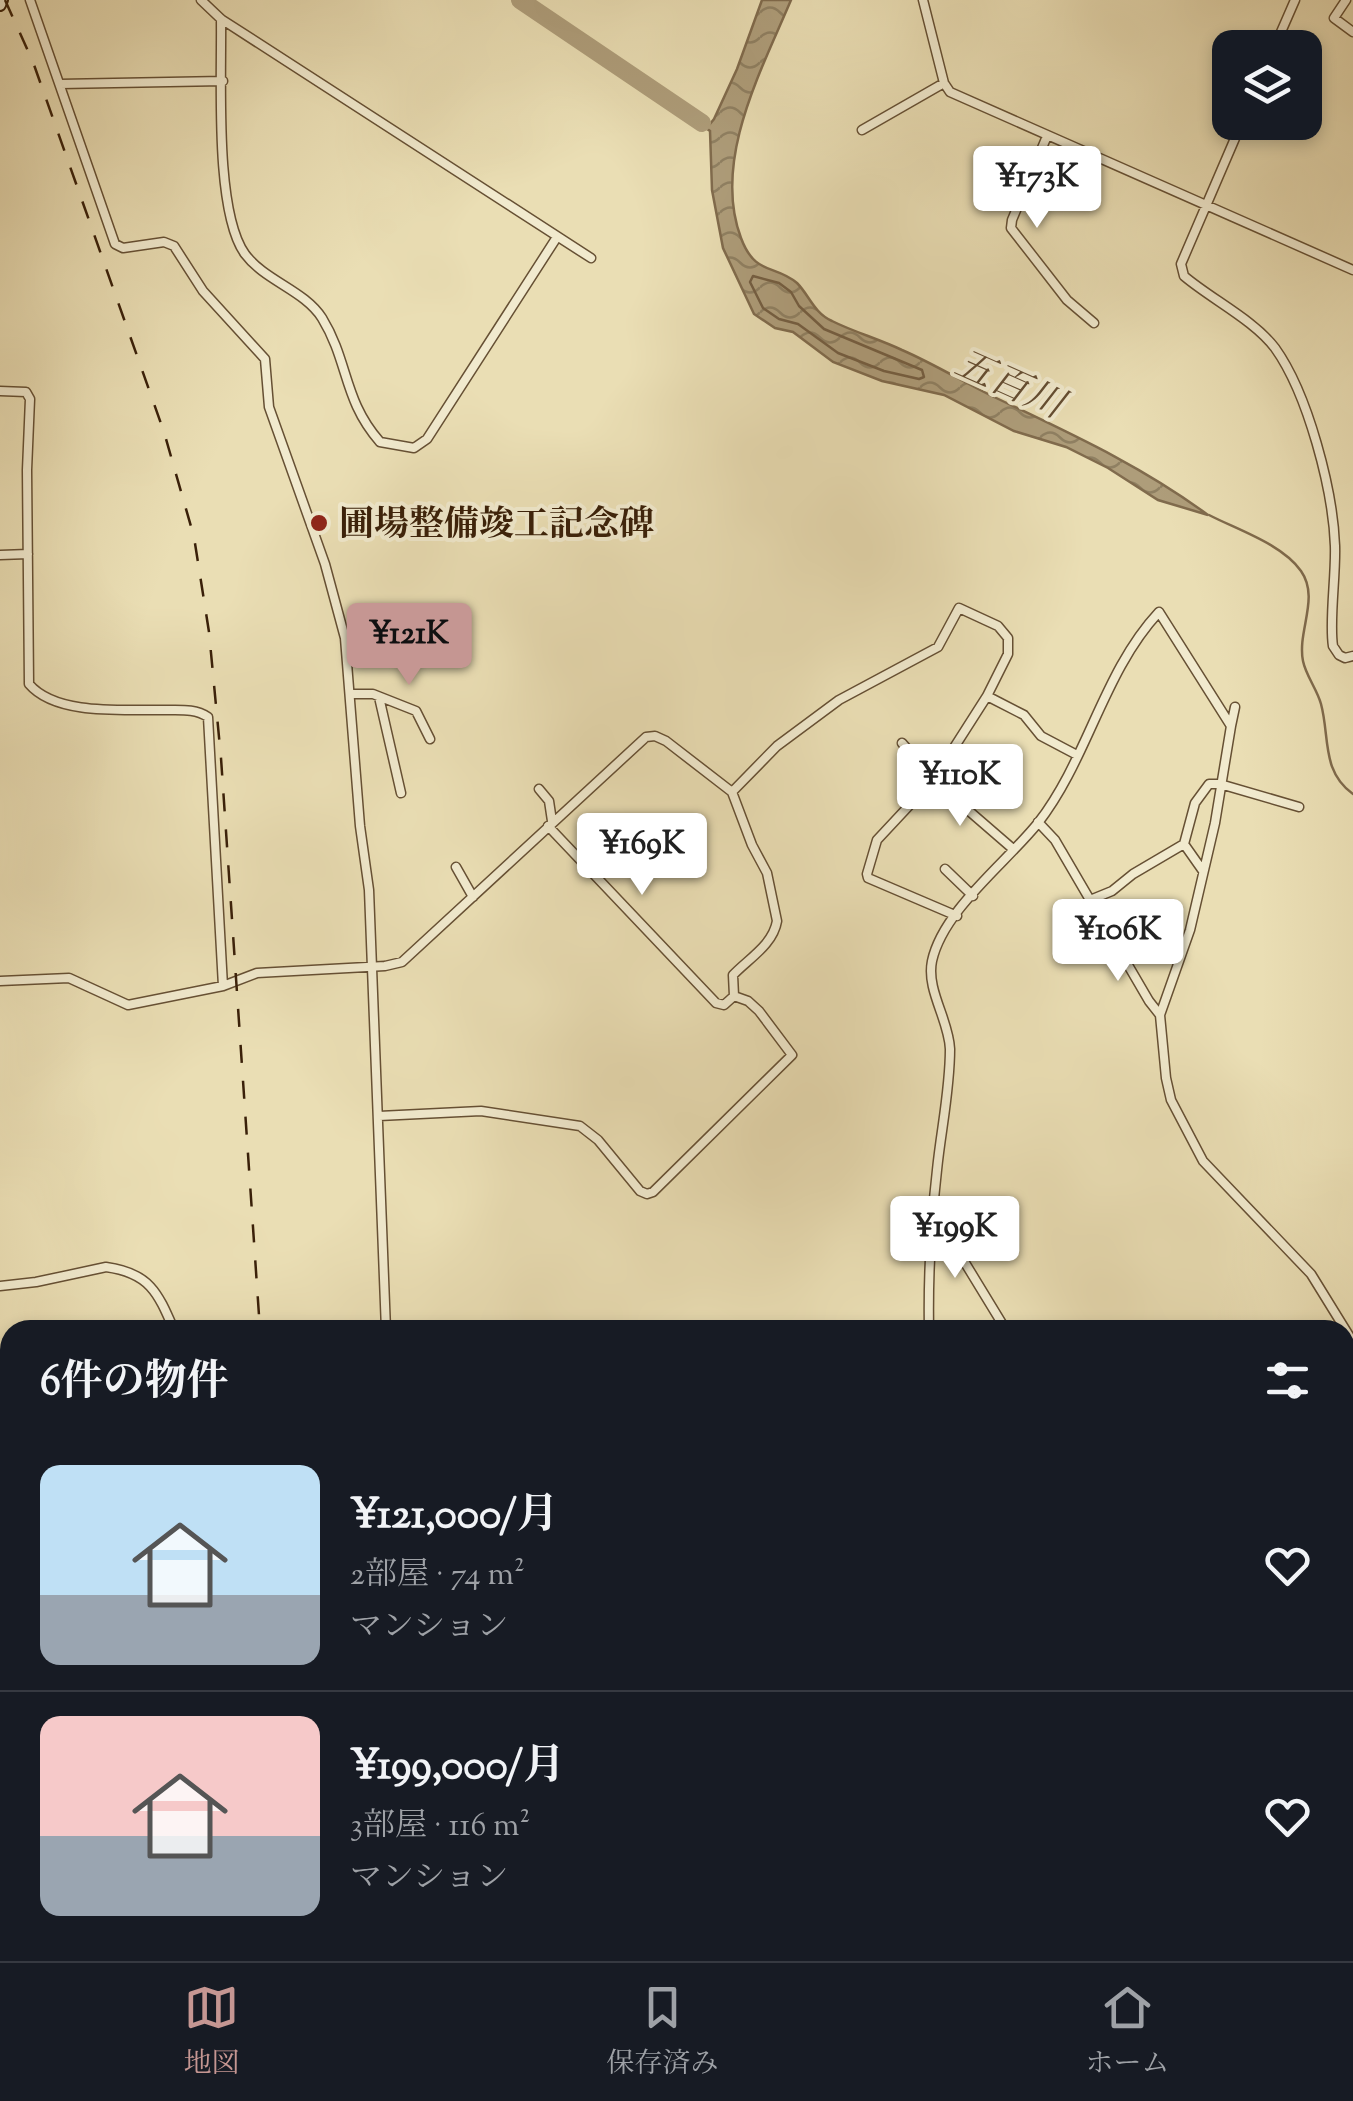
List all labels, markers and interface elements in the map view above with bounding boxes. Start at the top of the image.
map controls [1212,30,1322,140]
button: layers [1212,30,1322,140]
pin: ¥173K [967,146,1107,231]
text: ¥173K [995,155,1079,201]
water label: 五百川 [945,339,1075,436]
place label: 圃場整備竣工記念碑 [339,501,654,552]
marker: 圃場整備竣工記念碑 [308,512,330,534]
pin: ¥121K [339,603,479,688]
text: ¥121K [369,612,449,658]
pin: ¥110K [890,744,1030,829]
text: ¥110K [919,753,1001,799]
pin: ¥169K [572,813,712,898]
text: ¥169K [599,822,685,868]
pin: ¥106K [1048,899,1188,984]
text: ¥106K [1074,908,1162,954]
pin: ¥199K [885,1196,1025,1281]
text: ¥199K [912,1205,998,1251]
icon: filters [1260,1353,1315,1408]
text: 6件の物件 [40,1354,229,1414]
text: ¥121,000/月 [350,1487,559,1547]
icon: home [120,1505,240,1625]
icon: heart [1260,1538,1315,1593]
text: 2部屋 · 74 m² [350,1553,525,1599]
text: マンション [350,1605,509,1651]
text: ¥199,000/月 [350,1738,565,1798]
icon: home [120,1756,240,1876]
icon: heart [1260,1789,1315,1844]
text: 3部屋 · 116 m² [350,1804,530,1850]
text: マンション [350,1856,509,1902]
tab: 地図 [183,1980,240,2085]
tab: 保存済み [606,1980,719,2085]
tab: ホーム [1085,1980,1170,2085]

